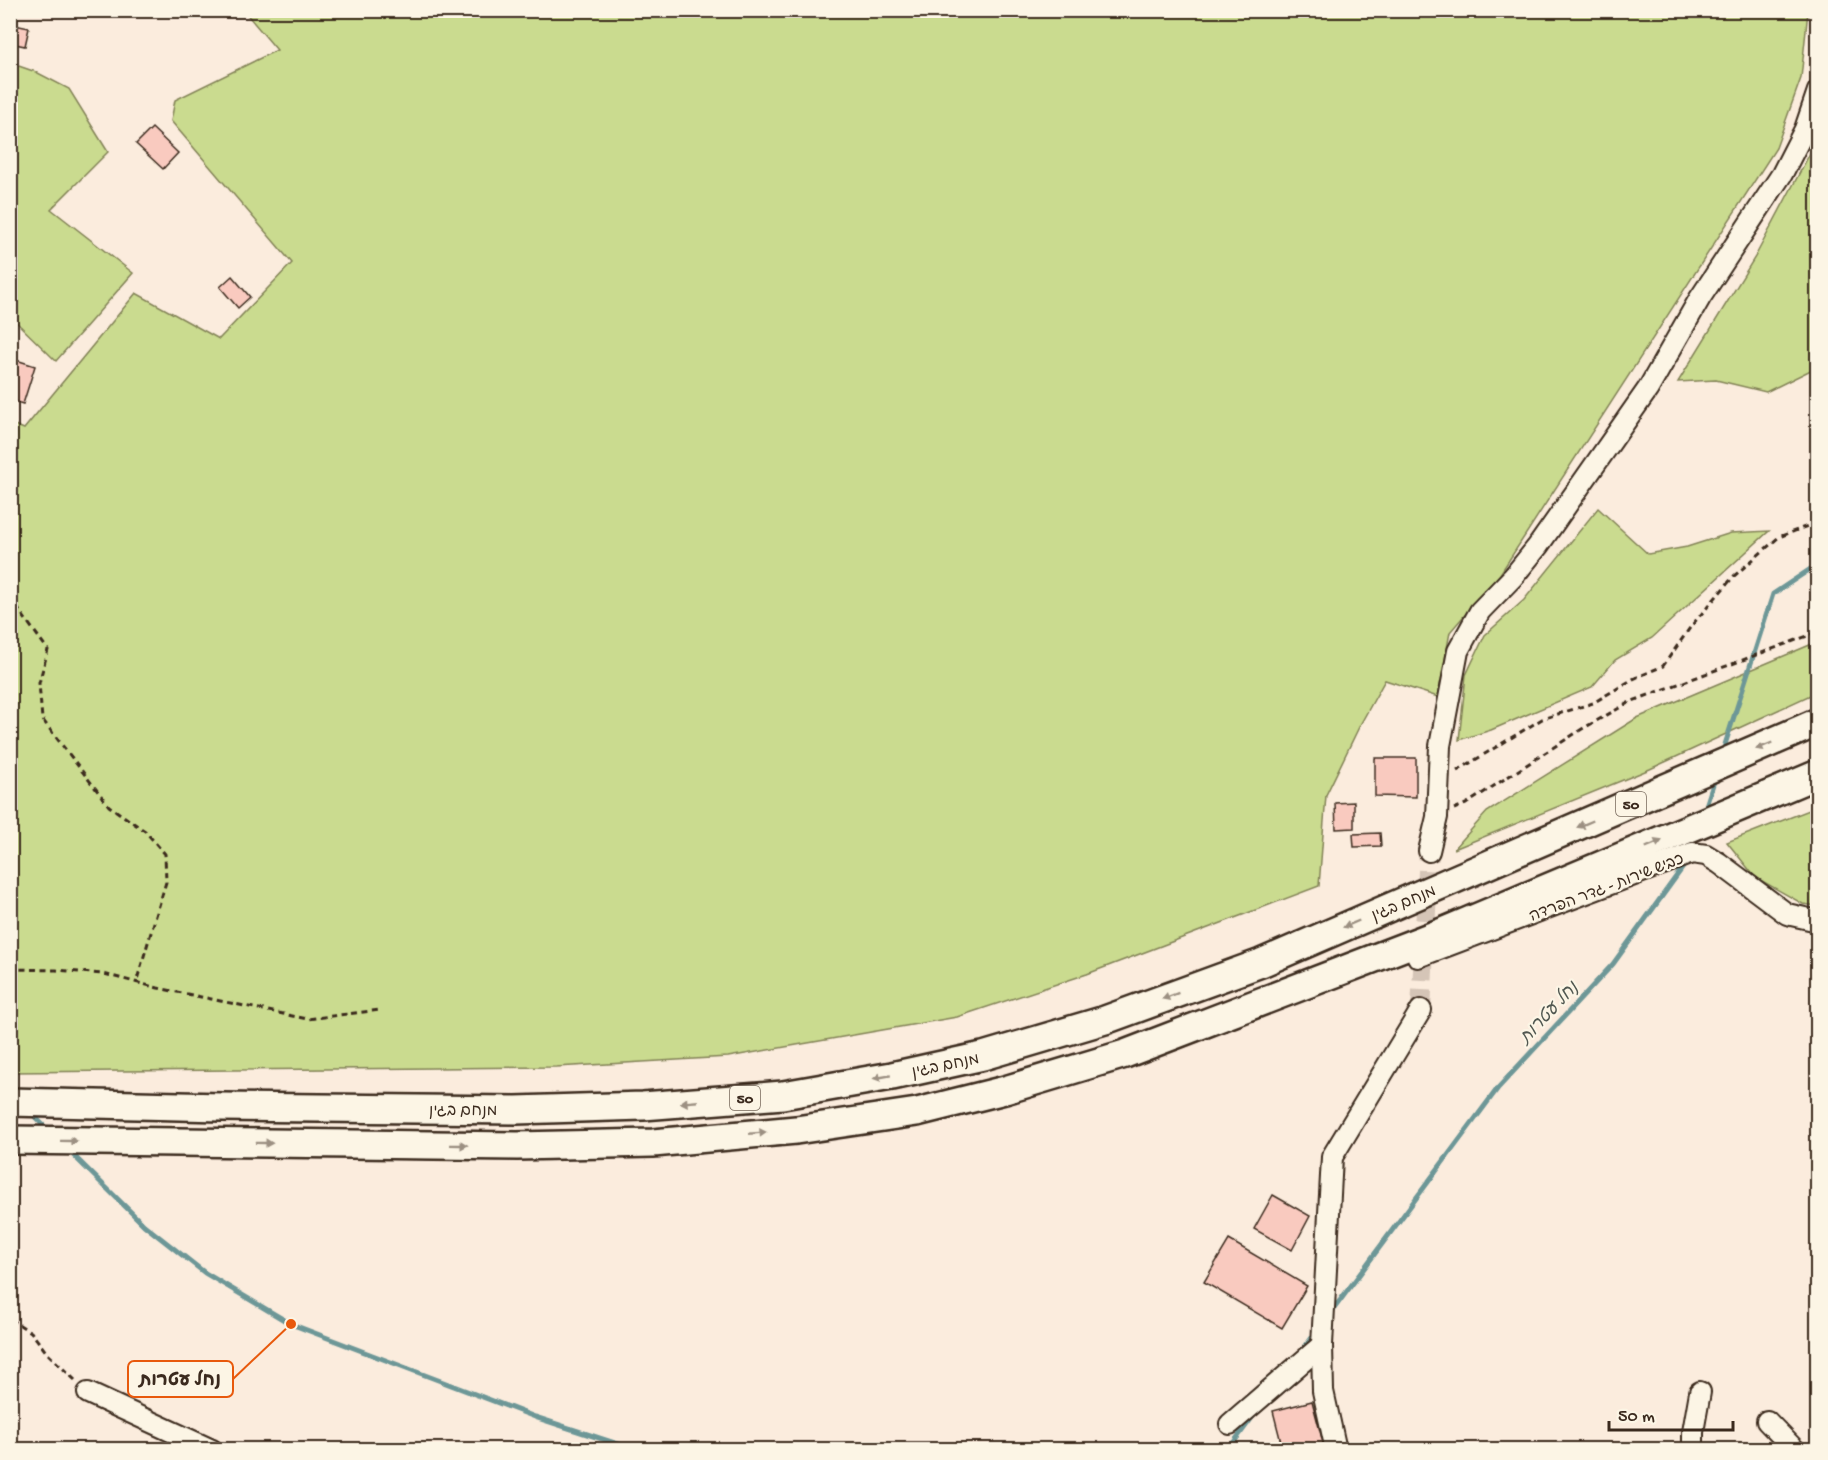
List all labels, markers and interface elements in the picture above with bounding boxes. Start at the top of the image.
one-way arrow [1755,742,1773,751]
road number: 50 [1616,792,1646,816]
one-way arrow [1577,819,1594,828]
one-way arrow [1645,839,1663,849]
street label: כביש שירות - גדר הפרדה [1527,851,1687,928]
street label: מנחם בגין [1369,883,1440,927]
one-way arrow [1342,919,1360,929]
water label: נחל עטרות [1514,977,1585,1050]
one-way arrow [1161,991,1179,1001]
street label: מנחם בגין [910,1051,981,1084]
one-way arrow [872,1073,891,1082]
road number: 50 [730,1086,760,1110]
one-way arrow [679,1097,698,1107]
street label: מנחם בגין [429,1103,497,1122]
one-way arrow [749,1129,768,1138]
one-way arrow [59,1136,78,1146]
one-way arrow [254,1138,273,1148]
one-way arrow [449,1140,468,1150]
callout: נחל עטרות [128,1361,233,1397]
text: נחל עטרות [137,1369,221,1392]
scale bar [1609,1394,1734,1432]
text: 50 m [1618,1407,1655,1428]

